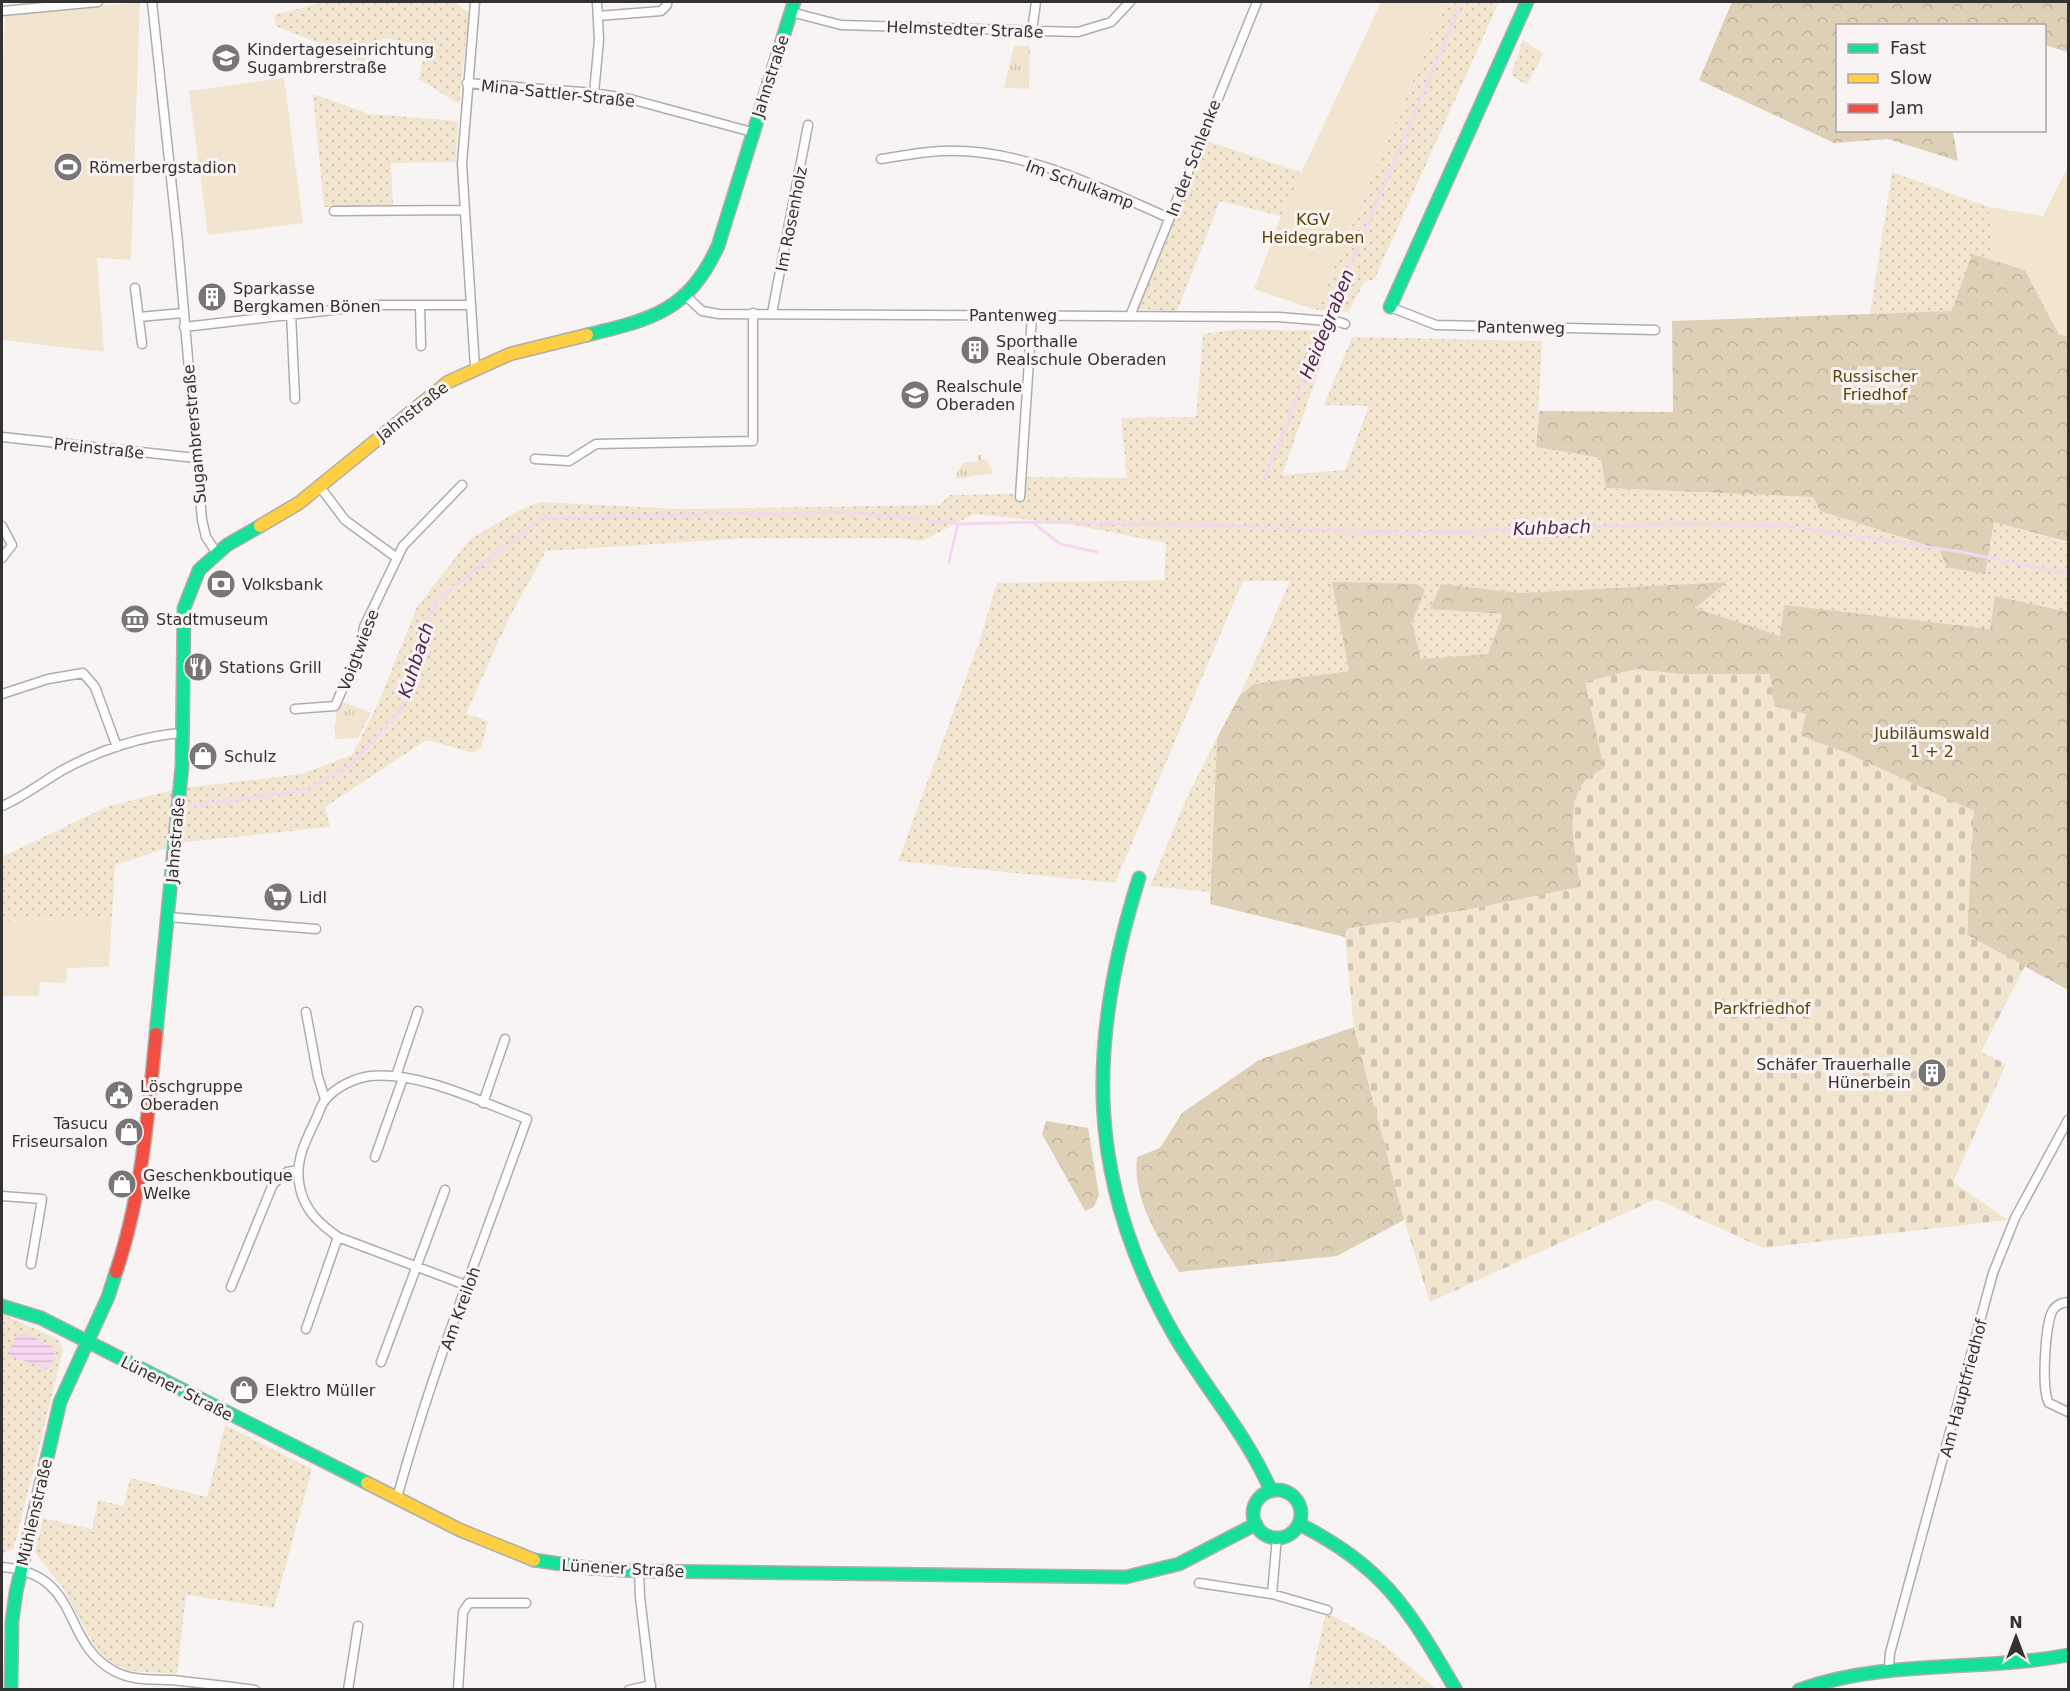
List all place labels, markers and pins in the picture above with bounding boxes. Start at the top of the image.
place label: Kindertageseinrichtung Sugambrerstraße [247,40,434,77]
school or university icon: Kindertageseinrichtung Sugambrerstraße [210,42,242,74]
sports icon: Römerbergstadion [52,151,84,183]
place label: Römerbergstadion [89,158,237,177]
place label: Sparkasse Bergkamen Bönen [233,279,381,316]
building icon: Sparkasse Bergkamen Bönen [196,281,228,313]
place label: Sporthalle Realschule Oberaden [996,332,1166,369]
building icon: Sporthalle Realschule Oberaden [959,334,991,366]
place label: Realschule Oberaden [936,377,1022,414]
school or university icon: Realschule Oberaden [899,379,931,411]
bank icon: Volksbank [205,568,237,600]
place label: Volksbank [242,575,324,594]
museum icon: Stadtmuseum [119,603,151,635]
place label: Stadtmuseum [156,610,268,629]
restaurant icon: Stations Grill [182,651,214,683]
place label: Stations Grill [219,658,322,677]
shop icon: Schulz [187,740,219,772]
place label: Schulz [224,747,276,766]
supermarket icon: Lidl [262,881,294,913]
place label: Lidl [299,888,327,907]
place label: Schäfer Trauerhalle Hünerbein [1756,1055,1911,1092]
building icon: Schäfer Trauerhalle Hünerbein [1916,1057,1948,1089]
place label: Löschgruppe Oberaden [140,1077,243,1114]
public building icon: Löschgruppe Oberaden [103,1079,135,1111]
place label: Tasucu Friseursalon [12,1114,108,1151]
shop icon: Tasucu Friseursalon [113,1116,145,1148]
place label: Geschenkboutique Welke [143,1166,293,1203]
shop icon: Geschenkboutique Welke [106,1168,138,1200]
shop icon: Elektro Müller [228,1374,260,1406]
place label: Elektro Müller [265,1381,376,1400]

